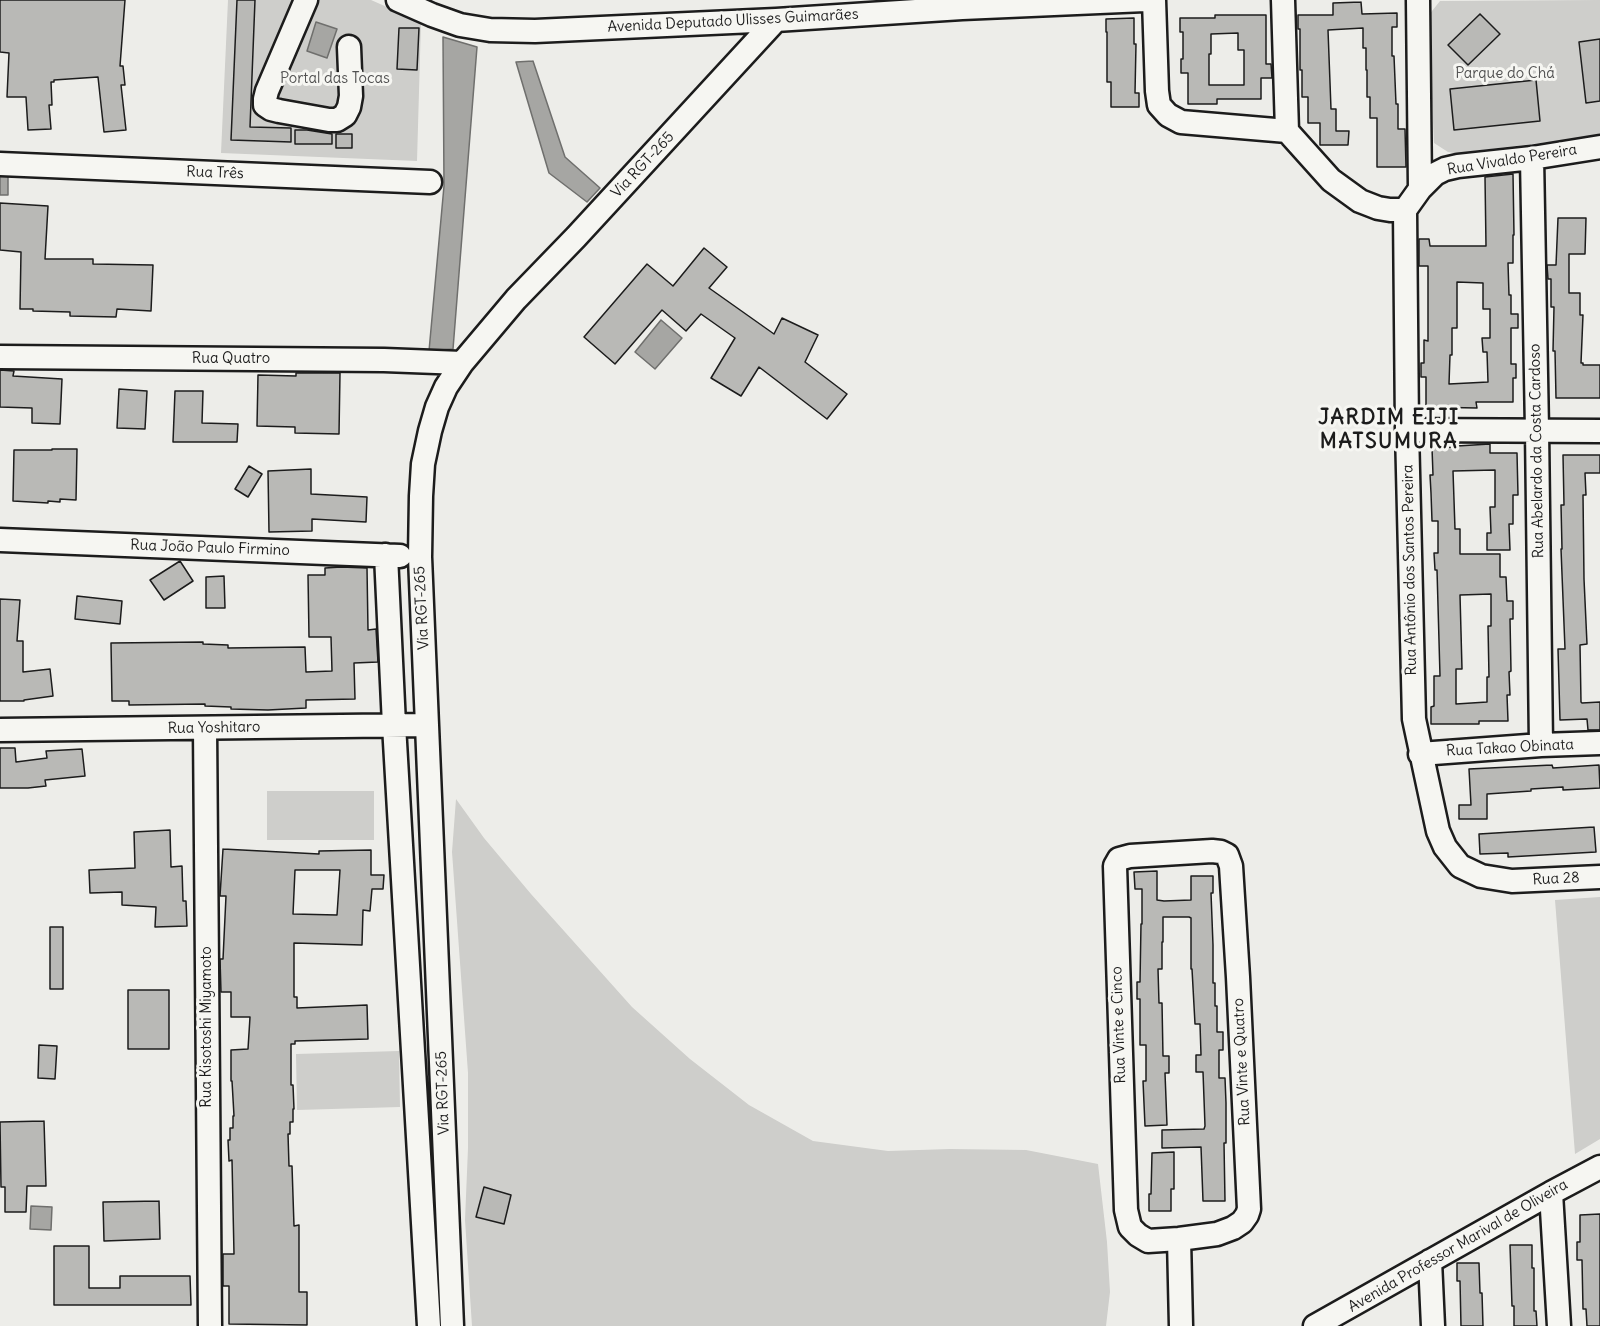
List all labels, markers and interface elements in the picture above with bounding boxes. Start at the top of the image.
street label: Avenida Deputado Ulisses Guimarães [607,5,859,37]
park label: Parque do Chá [1455,65,1555,83]
park label: Portal das Tocas [280,70,390,88]
street label: Via RGT-265 [608,128,678,202]
street label: Rua Vivaldo Pereira [1446,141,1578,179]
street label: Rua Três [186,163,244,183]
street label: Rua Abelardo da Costa Cardoso [1526,343,1548,559]
street label: Rua Quatro [192,350,270,368]
district label: JARDIM EIJI MATSUMURA [1318,405,1460,455]
street label: Rua Antônio dos Santos Pereira [1399,464,1421,676]
street label: Rua João Paulo Firmino [130,536,290,560]
street label: Via RGT-265 [411,566,433,650]
street label: Rua Yoshitaro [167,718,261,738]
street label: Rua Takao Obinata [1446,736,1574,760]
street label: Rua 28 [1532,869,1580,889]
street label: Rua Kisotoshi Miyamoto [198,946,216,1108]
street label: Rua Vinte e Cinco [1108,966,1130,1084]
street label: Rua Vinte e Quatro [1230,998,1254,1126]
street label: Via RGT-265 [433,1051,453,1135]
street label: Avenida Professor Marival de Oliveira [1345,1176,1571,1316]

